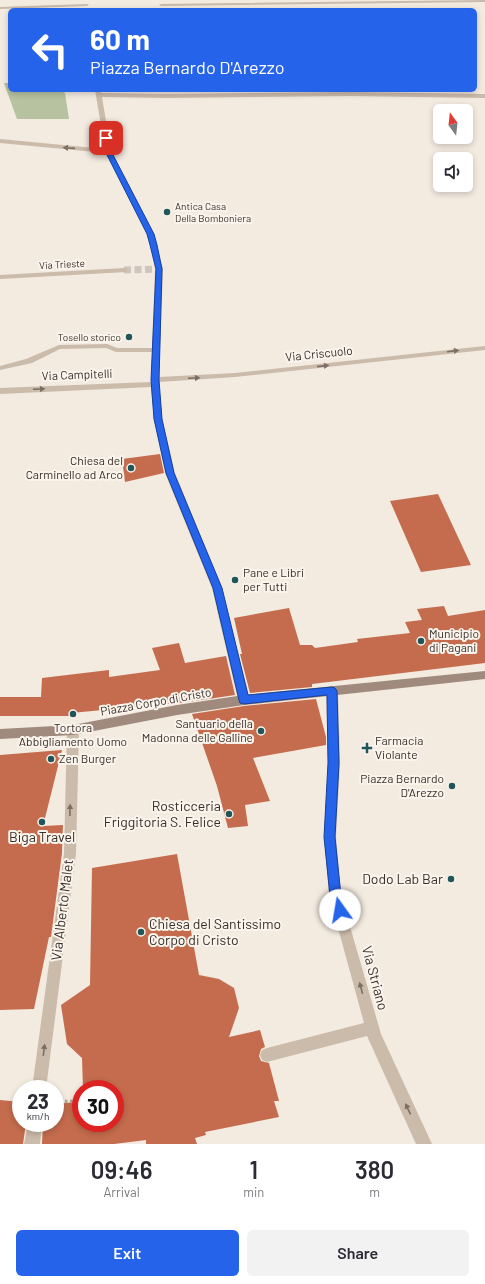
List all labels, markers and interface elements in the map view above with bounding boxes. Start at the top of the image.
text: 60 m [90,22,150,56]
icon: left [24,24,76,76]
text: Piazza Bernardo D'Arezzo [90,56,285,78]
north arrow [433,104,473,144]
map controls [433,104,473,192]
pin [89,121,123,155]
icon: arrive [95,127,117,149]
one-way arrow [63,144,75,151]
button: sound [433,152,473,192]
place label: Antica Casa Della Bomboniera [175,200,251,224]
marker: Antica Casa Della Bomboniera [162,207,172,217]
street label: Via Trieste [39,257,85,271]
place label: Tosello storico [58,331,121,343]
marker: Tosello storico [124,332,134,342]
street label: Via Criscuolo [285,343,353,364]
one-way arrow [447,348,459,355]
one-way arrow [317,363,330,369]
street label: Via Campitelli [41,366,113,382]
one-way arrow [188,374,200,381]
one-way arrow [33,385,45,392]
place label: Chiesa del Carminello ad Arco [26,453,123,481]
marker: Chiesa del Carminello ad Arco [126,463,136,473]
place label: Pane e Libri per Tutti [243,565,304,593]
marker: Pane e Libri per Tutti [230,575,240,585]
place label: Municipio di Pagani [429,626,479,654]
marker: Municipio di Pagani [416,636,426,646]
street label: Piazza Corpo di Cristo [99,684,212,718]
marker: Tortora Abbigliamento Uomo [68,709,78,719]
place label: Santuario della Madonna delle Galline [142,716,253,744]
place label: Tortora Abbigliamento Uomo [19,720,127,748]
marker: Santuario della Madonna delle Galline [256,726,266,736]
place label: Farmacia Violante [375,733,423,761]
marker: Farmacia Violante [362,743,372,753]
place label: Zen Burger [59,751,117,765]
marker: Zen Burger [46,754,56,764]
place label: Piazza Bernardo D'Arezzo [360,771,444,799]
marker: Piazza Bernardo D'Arezzo [447,781,457,791]
place label: Rosticceria Friggitoria S. Felice [104,797,221,830]
one-way arrow [67,804,74,816]
marker: Rosticceria Friggitoria S. Felice [224,809,234,819]
marker: Biga Travel [37,817,47,827]
place label: Biga Travel [9,828,75,845]
street label: Via Alberto Malet [47,858,76,962]
place label: Dodo Lab Bar [362,870,443,887]
marker: Dodo Lab Bar [446,874,456,884]
position arrow [319,889,361,931]
place label: Chiesa del Santissimo Corpo di Cristo [149,915,281,948]
marker: Chiesa del Santissimo Corpo di Cristo [136,927,146,937]
street label: Via Striano [359,944,392,1012]
one-way arrow [358,982,364,994]
one-way arrow [41,1044,48,1056]
speed limit sign: 30 [72,1080,124,1132]
text: 23 [27,1089,49,1113]
one-way arrow [405,1103,411,1114]
text: km/h [27,1110,49,1122]
text: 09:46 [91,1155,152,1184]
text: 1 [249,1155,258,1184]
text: 380 [355,1155,394,1184]
text: Arrival [103,1184,140,1200]
text: min [243,1184,264,1200]
text: m [369,1184,380,1200]
button: Exit [16,1230,239,1276]
button: Share [247,1230,469,1276]

